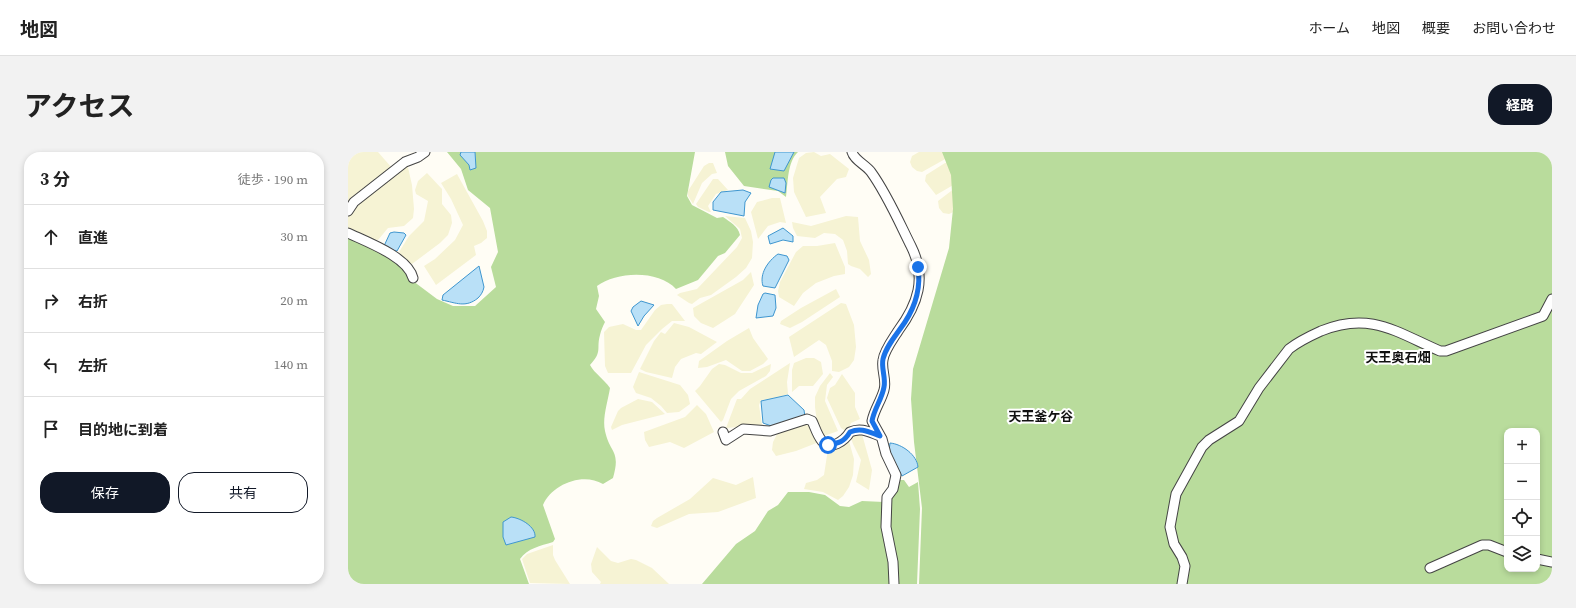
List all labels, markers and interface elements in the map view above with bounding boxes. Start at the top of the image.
text: 地図 [20,16,58,42]
text: ホーム [1308,18,1350,38]
text: 地図 [1372,18,1400,38]
text: 概要 [1422,18,1450,38]
text: お問い合わせ [1472,18,1556,38]
button: 経路 [1488,84,1552,125]
text: アクセス [24,87,135,125]
text: 3 分 [40,167,70,191]
text: 徒歩 · 190 m [238,171,308,188]
icon: ahead [40,226,62,248]
text: 直進 [78,227,108,248]
text: 30 m [280,228,308,245]
route end [909,258,927,276]
icon: right [40,290,62,312]
text: 右折 [78,291,108,312]
text: 20 m [280,292,308,309]
district label: 天王奥石畑 [1365,349,1431,366]
icon: left [40,354,62,376]
text: 左折 [78,355,108,376]
text: 140 m [274,356,308,373]
district label: 天王釜ケ谷 [1008,408,1074,425]
icon: arrive [40,418,62,440]
text: 目的地に到着 [78,419,168,440]
map controls [1504,428,1540,572]
button: + [1504,428,1540,464]
route start [819,436,837,454]
button: − [1504,464,1540,500]
button: 保存 [40,472,170,513]
button: 共有 [178,472,308,513]
button: locate [1504,500,1540,536]
button: layers [1504,536,1540,572]

